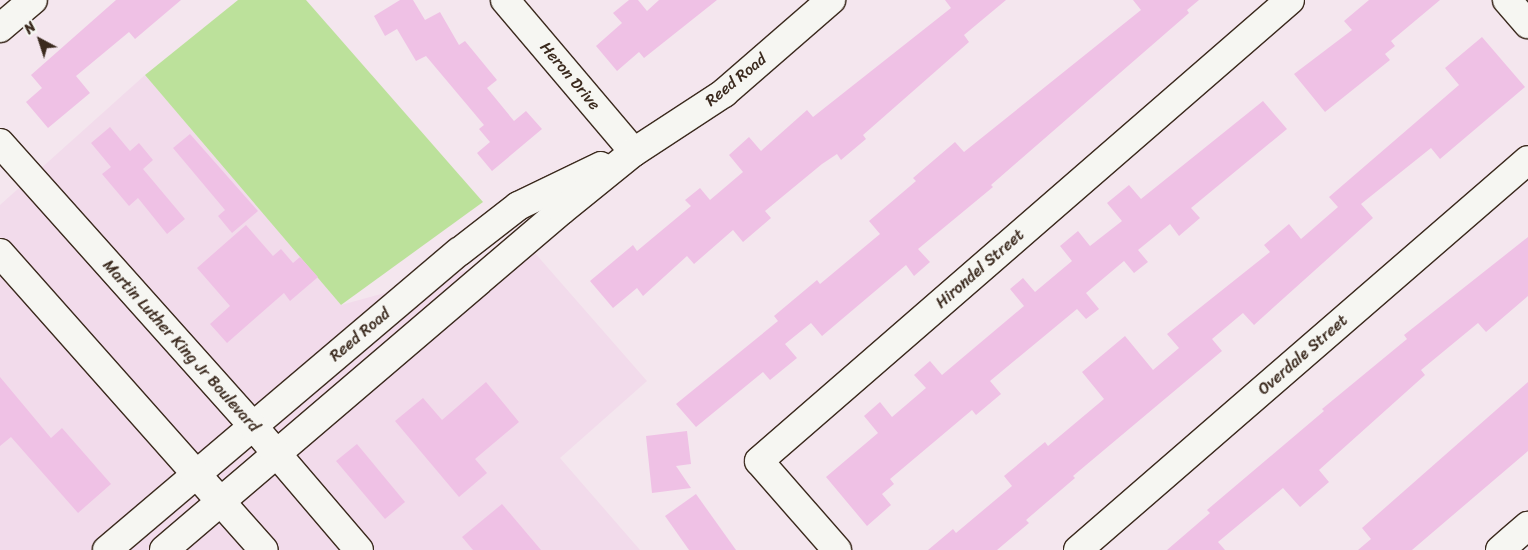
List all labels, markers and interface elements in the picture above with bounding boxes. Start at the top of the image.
north arrow [15,15,65,65]
text: N [18,15,42,41]
street label: Heron Drive [536,38,604,114]
street label: Reed Road [702,50,770,110]
street label: Hirondel Street [932,226,1028,312]
street label: Martin Luther King Jr Boulevard [99,256,263,436]
street label: Reed Road [326,304,394,366]
street label: Overdale Street [1254,311,1352,399]

